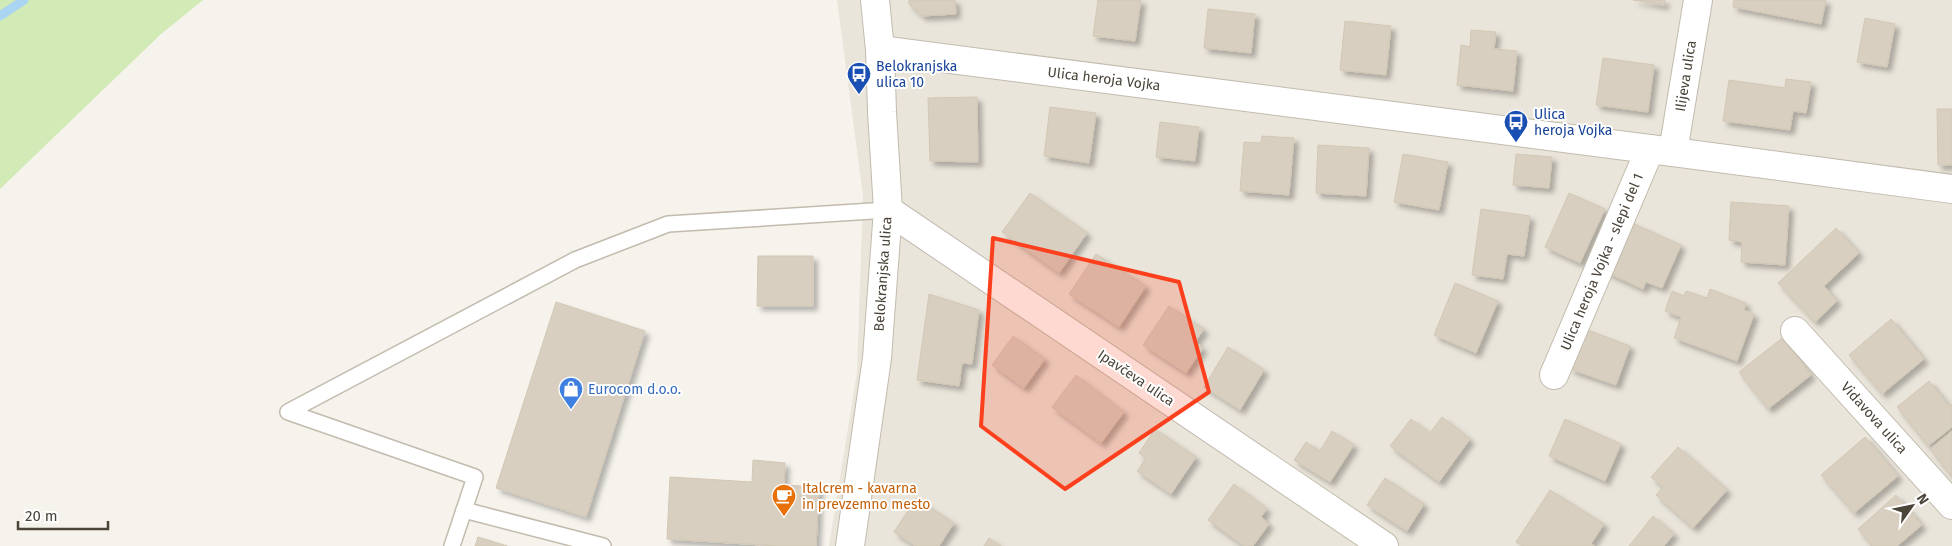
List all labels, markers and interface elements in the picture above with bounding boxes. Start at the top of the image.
street label: Ilijeva ulica [1672,39,1700,113]
place label: Belokranjska ulica 10 [876,58,957,91]
bus stop icon: Belokranjska ulica 10 [846,61,872,95]
street label: Ulica heroja Vojka [1047,64,1161,94]
place label: Ulica heroja Vojka [1534,106,1612,139]
bus stop icon: Ulica heroja Vojka [1503,109,1529,143]
street label: Ulica heroja Vojka - slepi del 1 [1557,171,1647,353]
street label: Belokranjska ulica [870,216,896,332]
street label: Ipavčeva ulica [1094,346,1178,410]
shop icon: Eurocom d.o.o. [558,376,584,410]
street label: Vidavova ulica [1837,379,1911,457]
place label: Eurocom d.o.o. [588,381,681,398]
place label: Italcrem - kavarna in prevzemno mesto [802,480,931,513]
north arrow [1887,481,1937,531]
cafe icon: Italcrem - kavarna in prevzemno mesto [771,483,797,517]
text: N [1913,491,1932,508]
scale bar [18,498,108,530]
text: 20 m [25,507,58,525]

